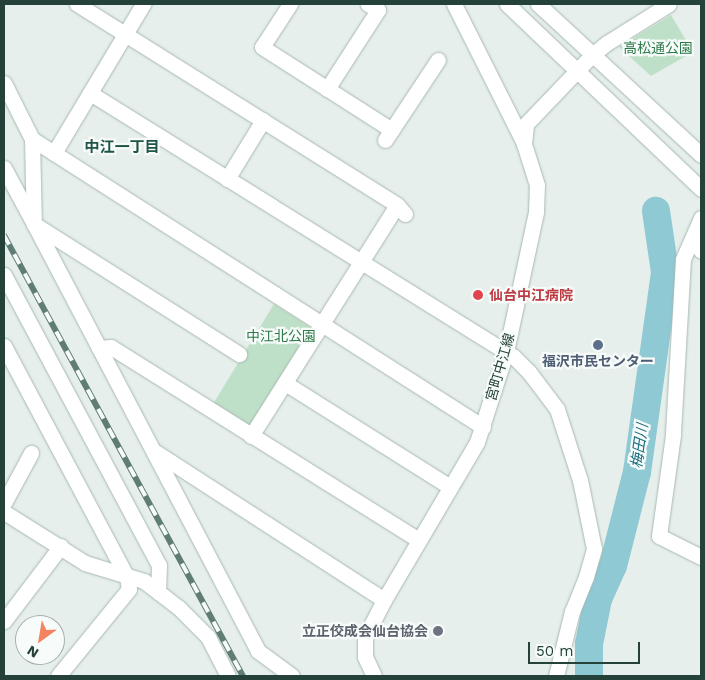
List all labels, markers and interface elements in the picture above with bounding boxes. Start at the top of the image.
park label: 高松通公園 [623,40,693,56]
district label: 中江一丁目 [85,139,159,157]
place label: 仙台中江病院 [489,287,573,303]
marker: 仙台中江病院 [471,288,485,302]
park label: 中江北公園 [246,328,316,344]
street label: 宮町中江線 [482,331,518,403]
marker: 福沢市民センター [592,339,604,351]
place label: 福沢市民センター [542,353,654,369]
water label: 梅田川 [628,422,652,470]
north arrow [15,615,65,665]
place label: 立正佼成会仙台協会 [302,623,428,639]
marker: 立正佼成会仙台協会 [432,625,444,637]
scale bar [530,632,642,664]
text: N [24,642,41,661]
text: 50 m [536,642,573,660]

